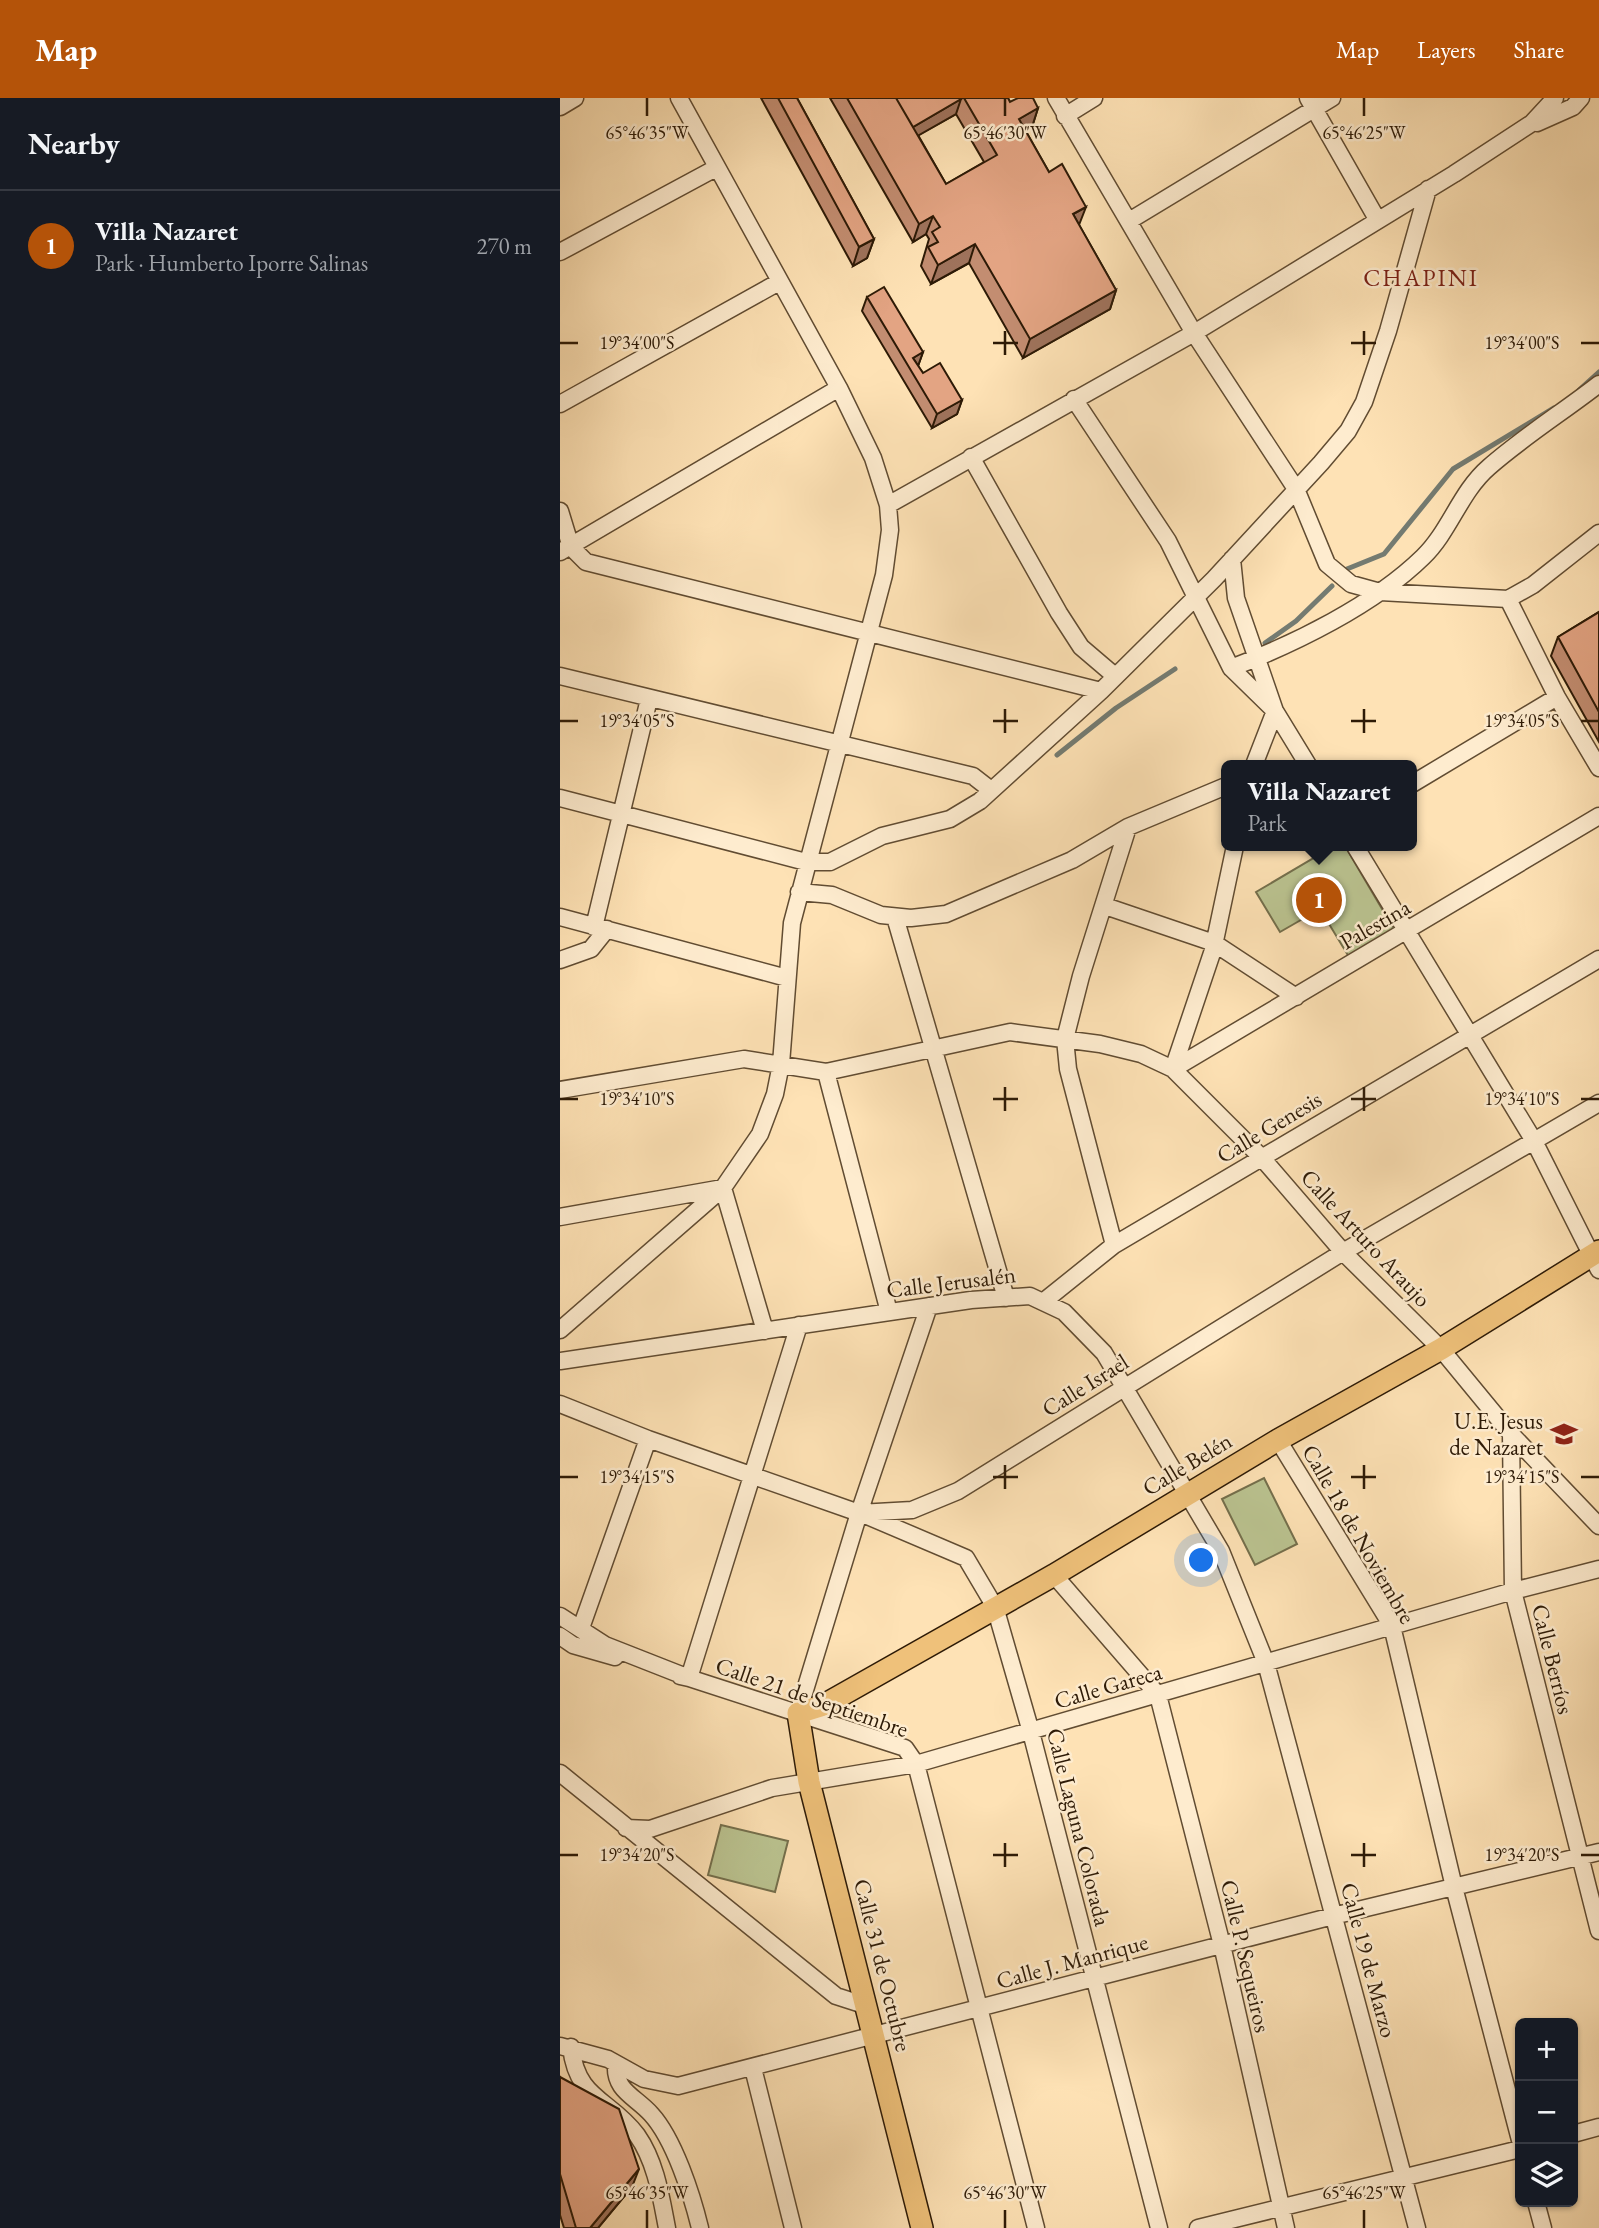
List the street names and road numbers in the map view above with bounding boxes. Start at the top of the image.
street label: Palestina [1334,891,1416,956]
street label: Calle Genesis [1211,1084,1327,1170]
street label: Calle Arturo Araujo [1294,1163,1438,1313]
street label: Calle Jerusalén [885,1259,1017,1305]
street label: Calle Israel [1036,1346,1134,1423]
street label: Calle Belén [1137,1426,1237,1502]
street label: Calle 18 de Noviembre [1295,1439,1423,1629]
street label: Calle Berríos [1525,1601,1581,1717]
street label: Calle 21 de Septiembre [712,1650,912,1744]
street label: Calle Gareca [1051,1656,1166,1716]
street label: Calle Laguna Colorada [1040,1725,1118,1930]
street label: Calle 31 de Octubre [847,1876,919,2054]
street label: Calle P. Sequeiros [1214,1877,1278,2035]
street label: Calle 19 de Marzo [1334,1879,1404,2041]
street label: Calle J. Manrique [993,1926,1151,1996]

